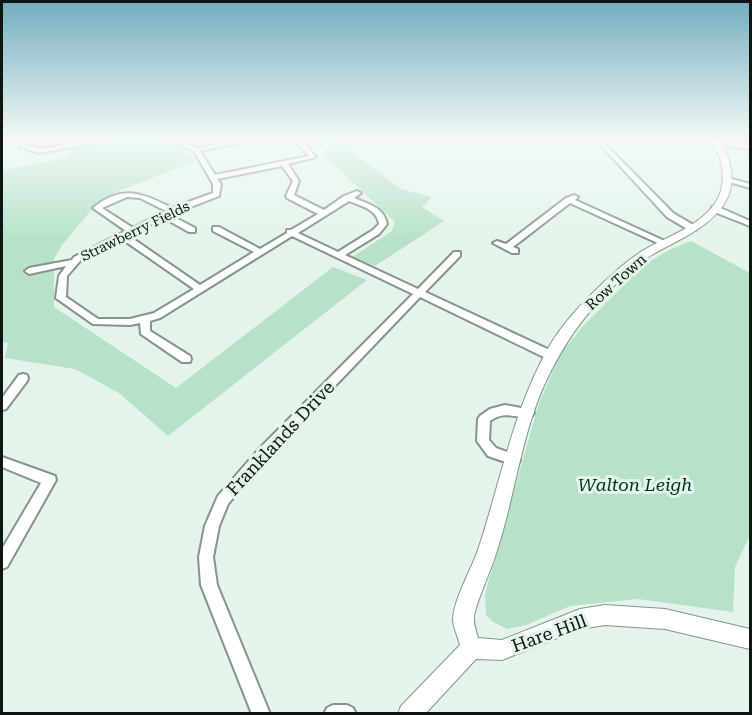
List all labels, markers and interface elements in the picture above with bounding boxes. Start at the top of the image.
street label: Strawberry Fields [78,198,192,264]
street label: Row Town [582,250,650,314]
street label: Franklands Drive [222,376,338,499]
park label: Walton Leigh [578,474,692,495]
street label: Hare Hill [509,610,590,656]

